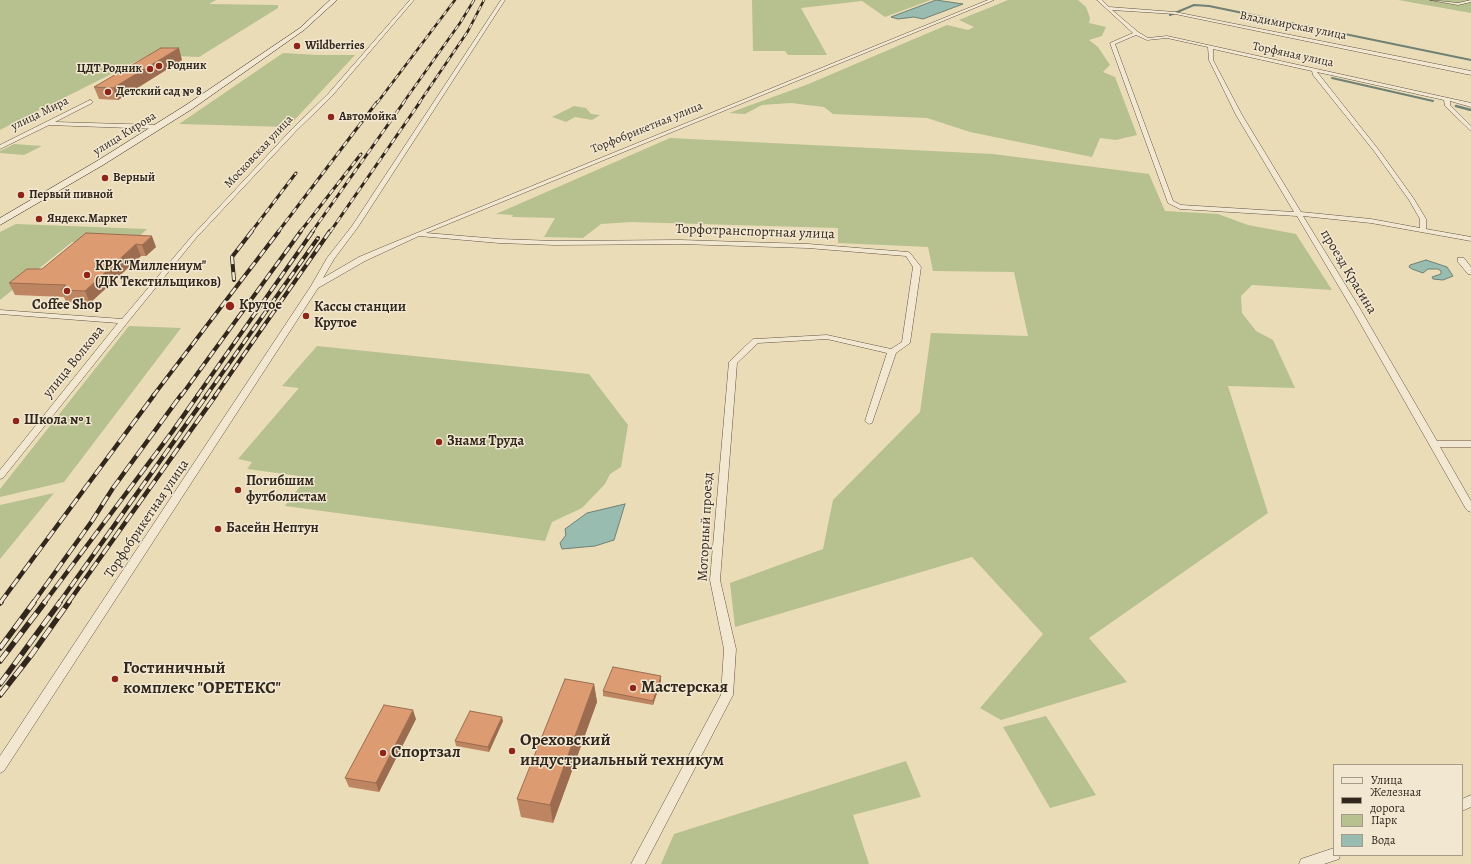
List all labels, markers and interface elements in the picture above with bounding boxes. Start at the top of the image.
street label: Владимирская улица [1238,9,1348,43]
place label: Wildberries [305,39,365,53]
street label: Торфяная улица [1251,39,1335,71]
marker: Wildberries [292,41,302,51]
place label: Родник [167,59,206,73]
marker: Родник [154,61,164,71]
place label: ЦДТ Родник [77,62,142,76]
marker: ЦДТ Родник [145,64,155,74]
place label: Детский сад № 8 [116,85,202,99]
marker: Детский сад № 8 [103,87,113,97]
street label: улица Мира [9,94,71,134]
street label: Торфобрикетная улица [589,99,705,157]
street label: улица Кирова [91,109,159,159]
place label: Автомойка [339,110,397,124]
marker: Автомойка [326,112,336,122]
street label: Московская улица [222,113,296,191]
place label: Верный [113,171,155,185]
marker: Верный [100,173,110,183]
place label: Первый пивной [29,188,113,202]
marker: Первый пивной [16,190,26,200]
place label: Яндекс.Маркет [47,212,127,226]
marker: Яндекс.Маркет [34,214,44,224]
street label: Торфотранспортная улица [675,221,835,243]
street label: проезд Красина [1316,227,1380,317]
place label: КРК "Миллениум" (ДК Текстильщиков) [95,259,221,292]
marker: КРК "Миллениум" (ДК Текстильщиков) [82,270,92,280]
marker: Coffee Shop [62,286,72,296]
place label: Coffee Shop [32,298,102,314]
place label: Крутое [239,298,282,314]
marker: Крутое [224,300,236,312]
place label: Кассы станции Крутое [314,300,406,332]
marker: Кассы станции Крутое [301,311,311,321]
street label: улица Волкова [40,323,108,401]
place label: Школа № 1 [24,413,91,429]
marker: Школа № 1 [11,416,21,426]
place label: Знамя Труда [447,434,524,450]
marker: Знамя Труда [434,437,444,447]
street label: Торфобрикетная улица [101,457,193,581]
street label: Моторный проезд [695,472,717,582]
place label: Погибшим футболистам [246,474,326,506]
marker: Погибшим футболистам [233,485,243,495]
place label: Басейн Нептун [226,521,319,537]
marker: Басейн Нептун [213,524,223,534]
place label: Гостиничный комплекс "ОРЕТЕКС" [123,659,281,699]
marker: Гостиничный комплекс "ОРЕТЕКС" [110,674,120,684]
place label: Мастерская [641,678,728,698]
marker: Мастерская [628,683,638,693]
place label: Ореховский индустриальный техникум [520,731,724,771]
place label: Спортзал [391,743,461,763]
marker: Ореховский индустриальный техникум [507,746,517,756]
marker: Спортзал [378,748,388,758]
legend [1333,764,1463,856]
text: Улица [1371,772,1402,788]
text: Железная дорога [1370,784,1421,816]
text: Парк [1371,812,1397,828]
text: Вода [1371,832,1396,848]

